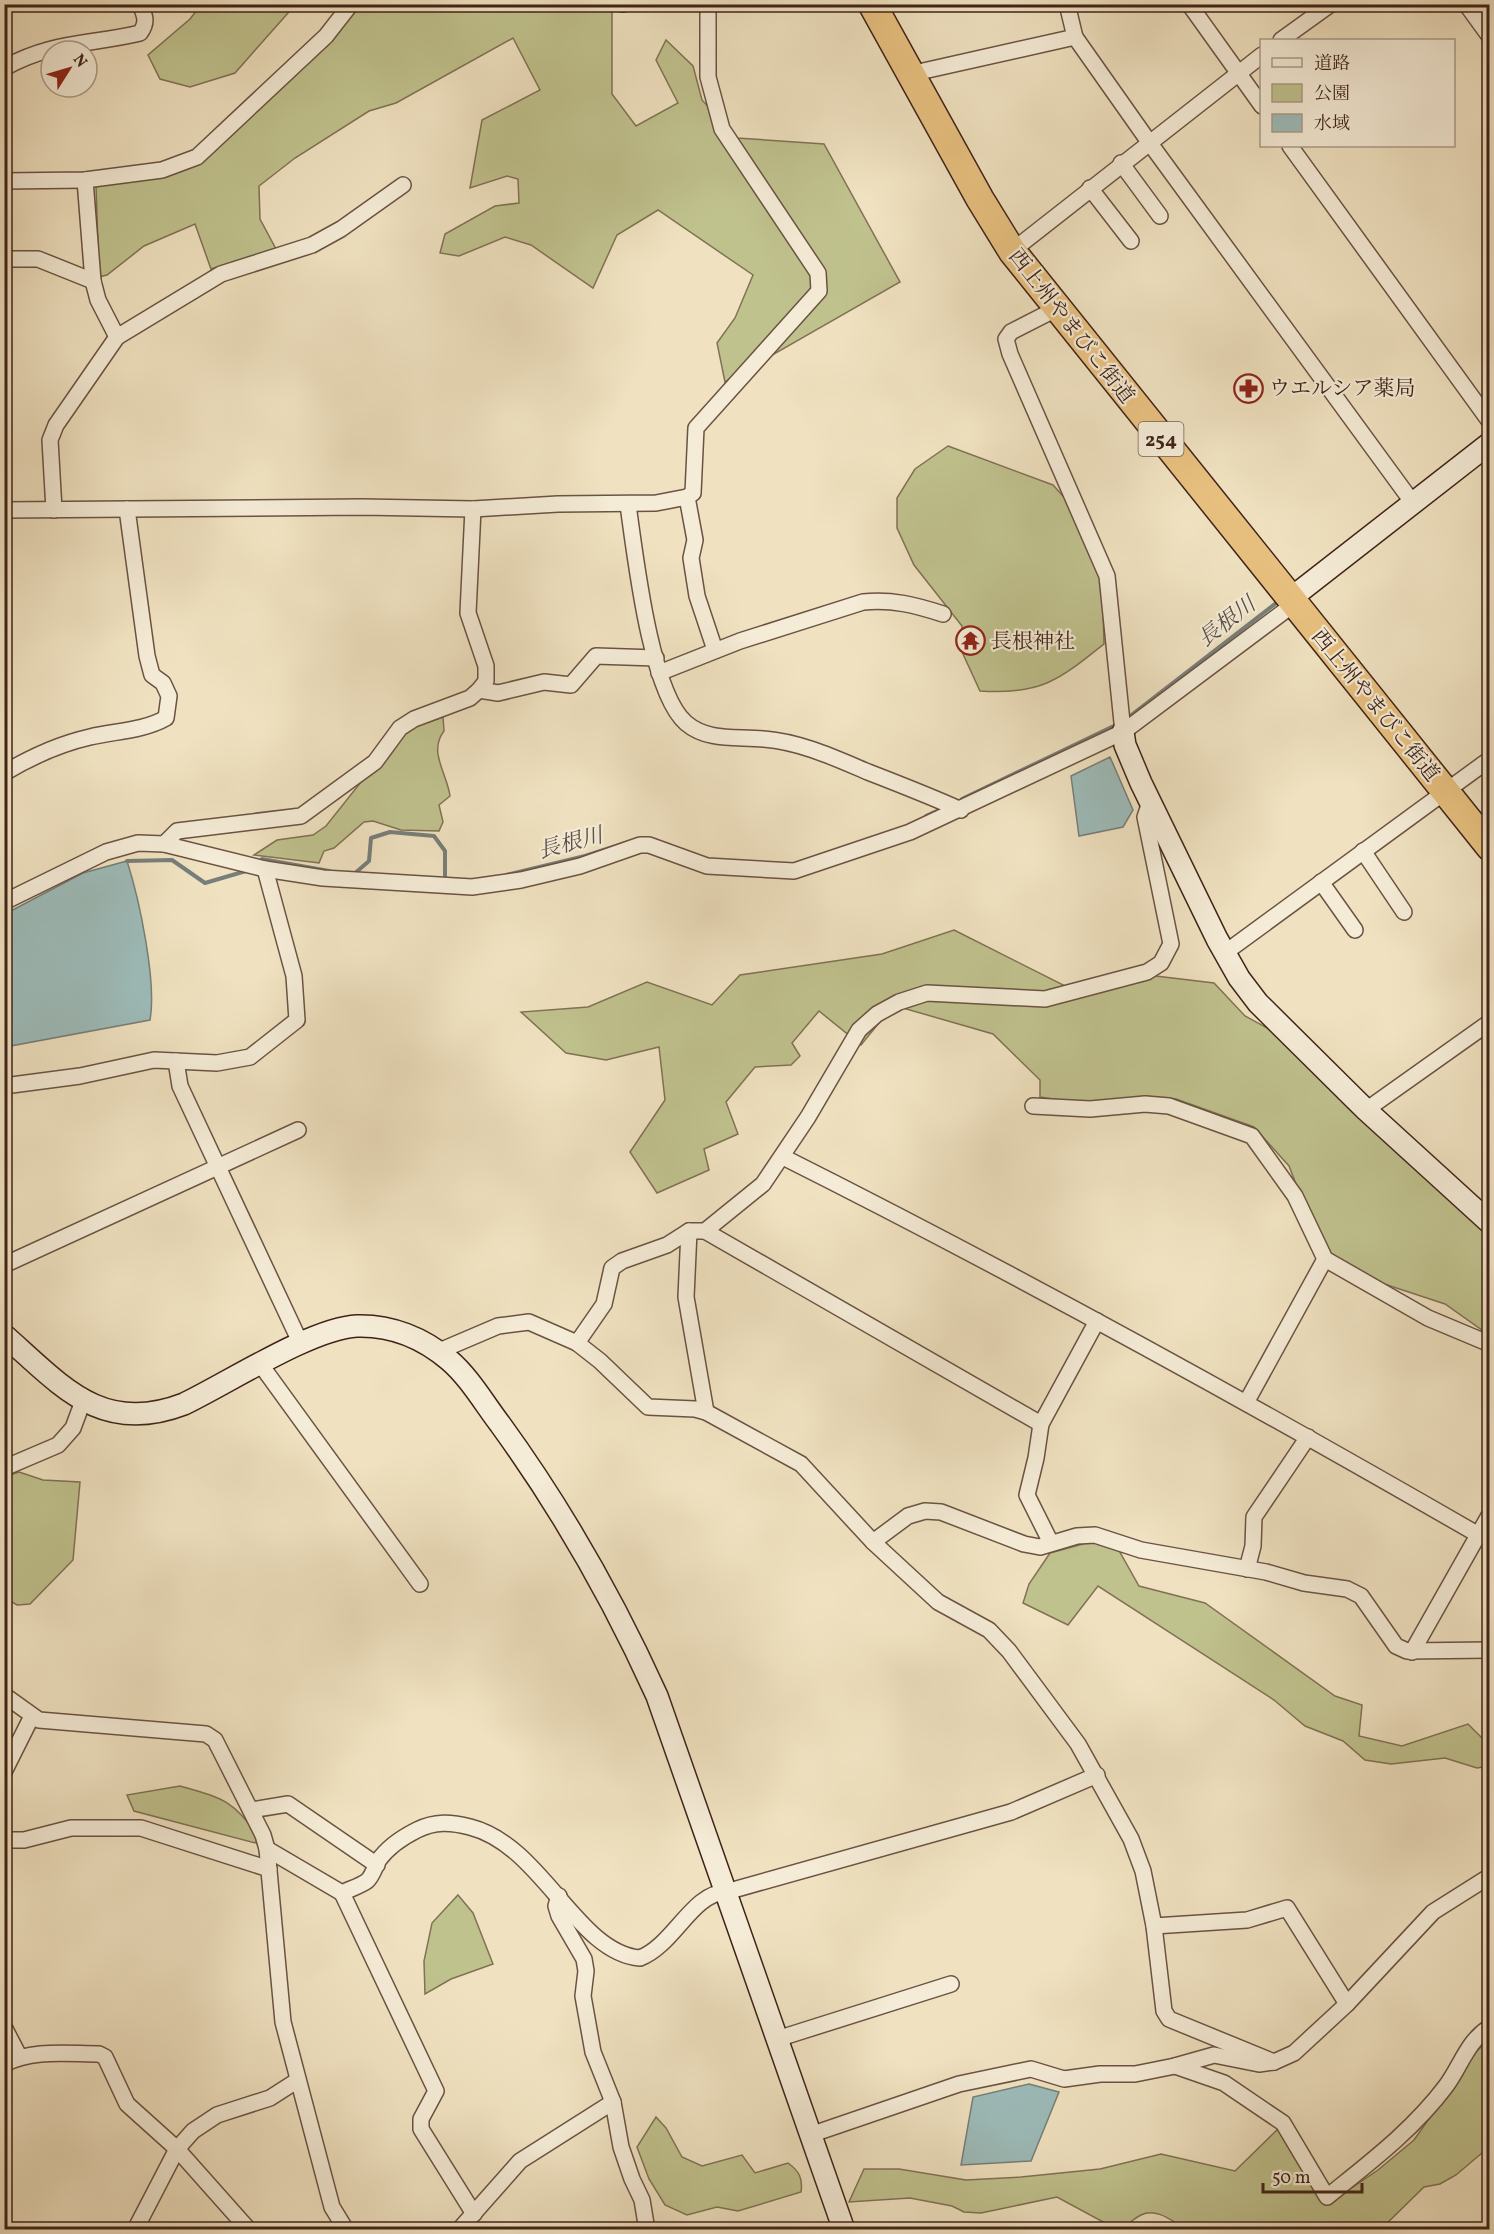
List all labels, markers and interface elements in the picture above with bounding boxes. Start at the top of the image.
north arrow [39,39,99,99]
legend [1260,39,1455,147]
text: N [67,50,92,73]
text: 道路 [1314,52,1350,77]
text: 公園 [1314,82,1350,107]
text: 水域 [1314,112,1350,137]
street label: 西上州やまびこ街道 [1001,244,1140,410]
pharmacy icon: ウエルシア薬局 [1232,372,1264,404]
place label: ウエルシア薬局 [1269,375,1415,404]
road number: 254 [1138,422,1184,456]
water label: 長根川 [1192,589,1265,656]
street label: 西上州やまびこ街道 [1304,623,1446,789]
temple icon: 長根神社 [954,625,986,657]
place label: 長根神社 [991,628,1075,657]
water label: 長根川 [535,820,608,868]
scale bar [1263,2156,1362,2194]
text: 50 m [1272,2166,1311,2191]

